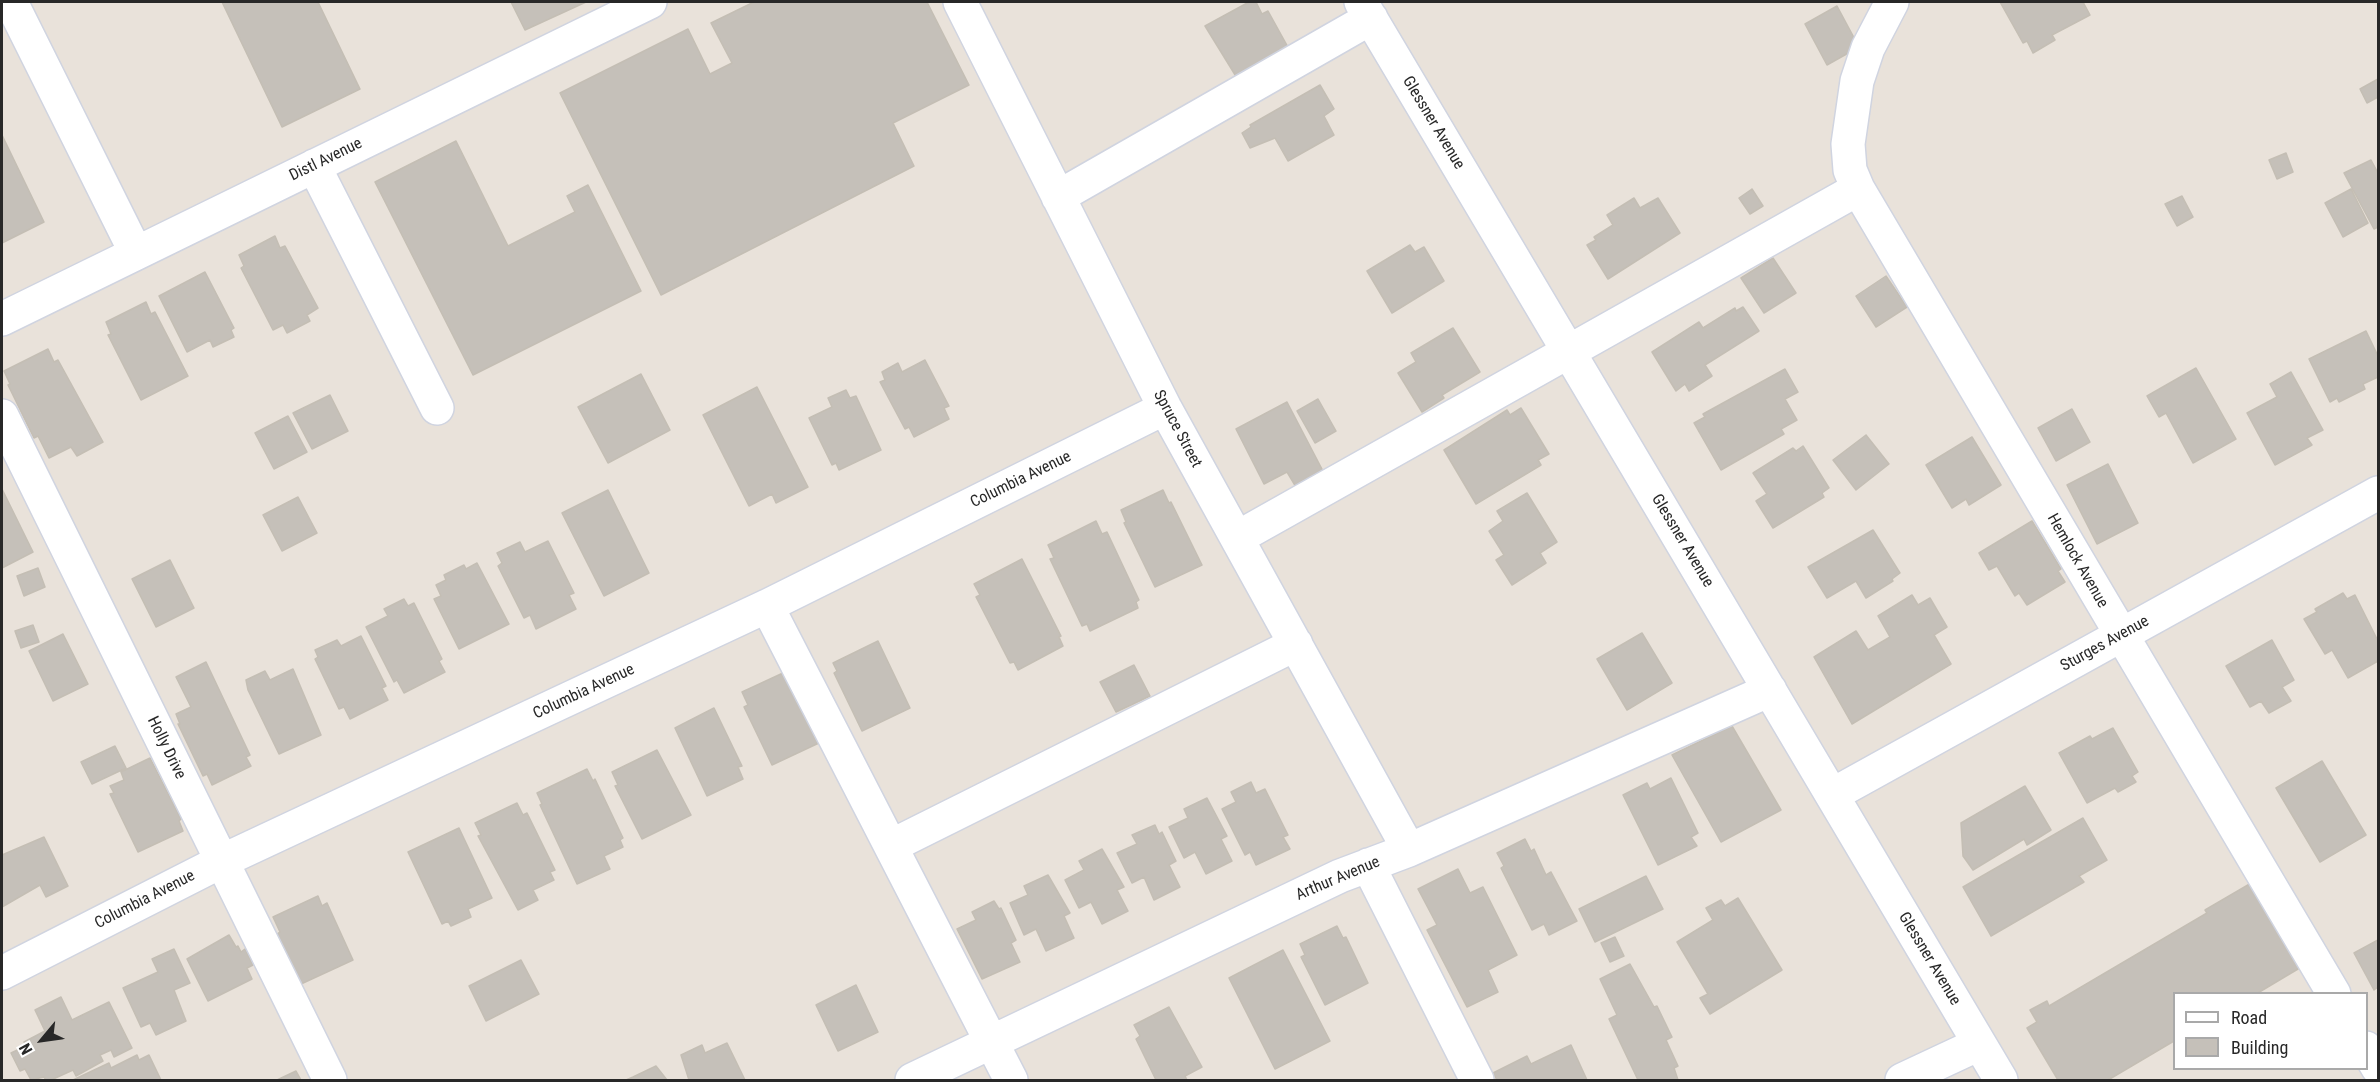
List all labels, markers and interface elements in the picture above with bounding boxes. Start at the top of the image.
street label: Glessner Avenue [1398,73,1468,173]
street label: Distl Avenue [287,134,365,186]
street label: Spruce Street [1149,387,1205,471]
street label: Columbia Avenue [968,447,1074,513]
street label: Glessner Avenue [1647,491,1717,591]
street label: Hemlock Avenue [2042,511,2112,611]
street label: Sturges Avenue [2058,612,2152,676]
street label: Columbia Avenue [530,660,638,724]
street label: Holly Drive [143,713,189,783]
street label: Arthur Avenue [1293,853,1383,905]
street label: Columbia Avenue [92,867,198,933]
street label: Glessner Avenue [1894,909,1964,1009]
legend [2173,992,2368,1070]
text: Road [2231,1007,2267,1028]
north arrow [12,1010,72,1070]
text: Building [2231,1037,2288,1058]
text: N [15,1040,37,1058]

